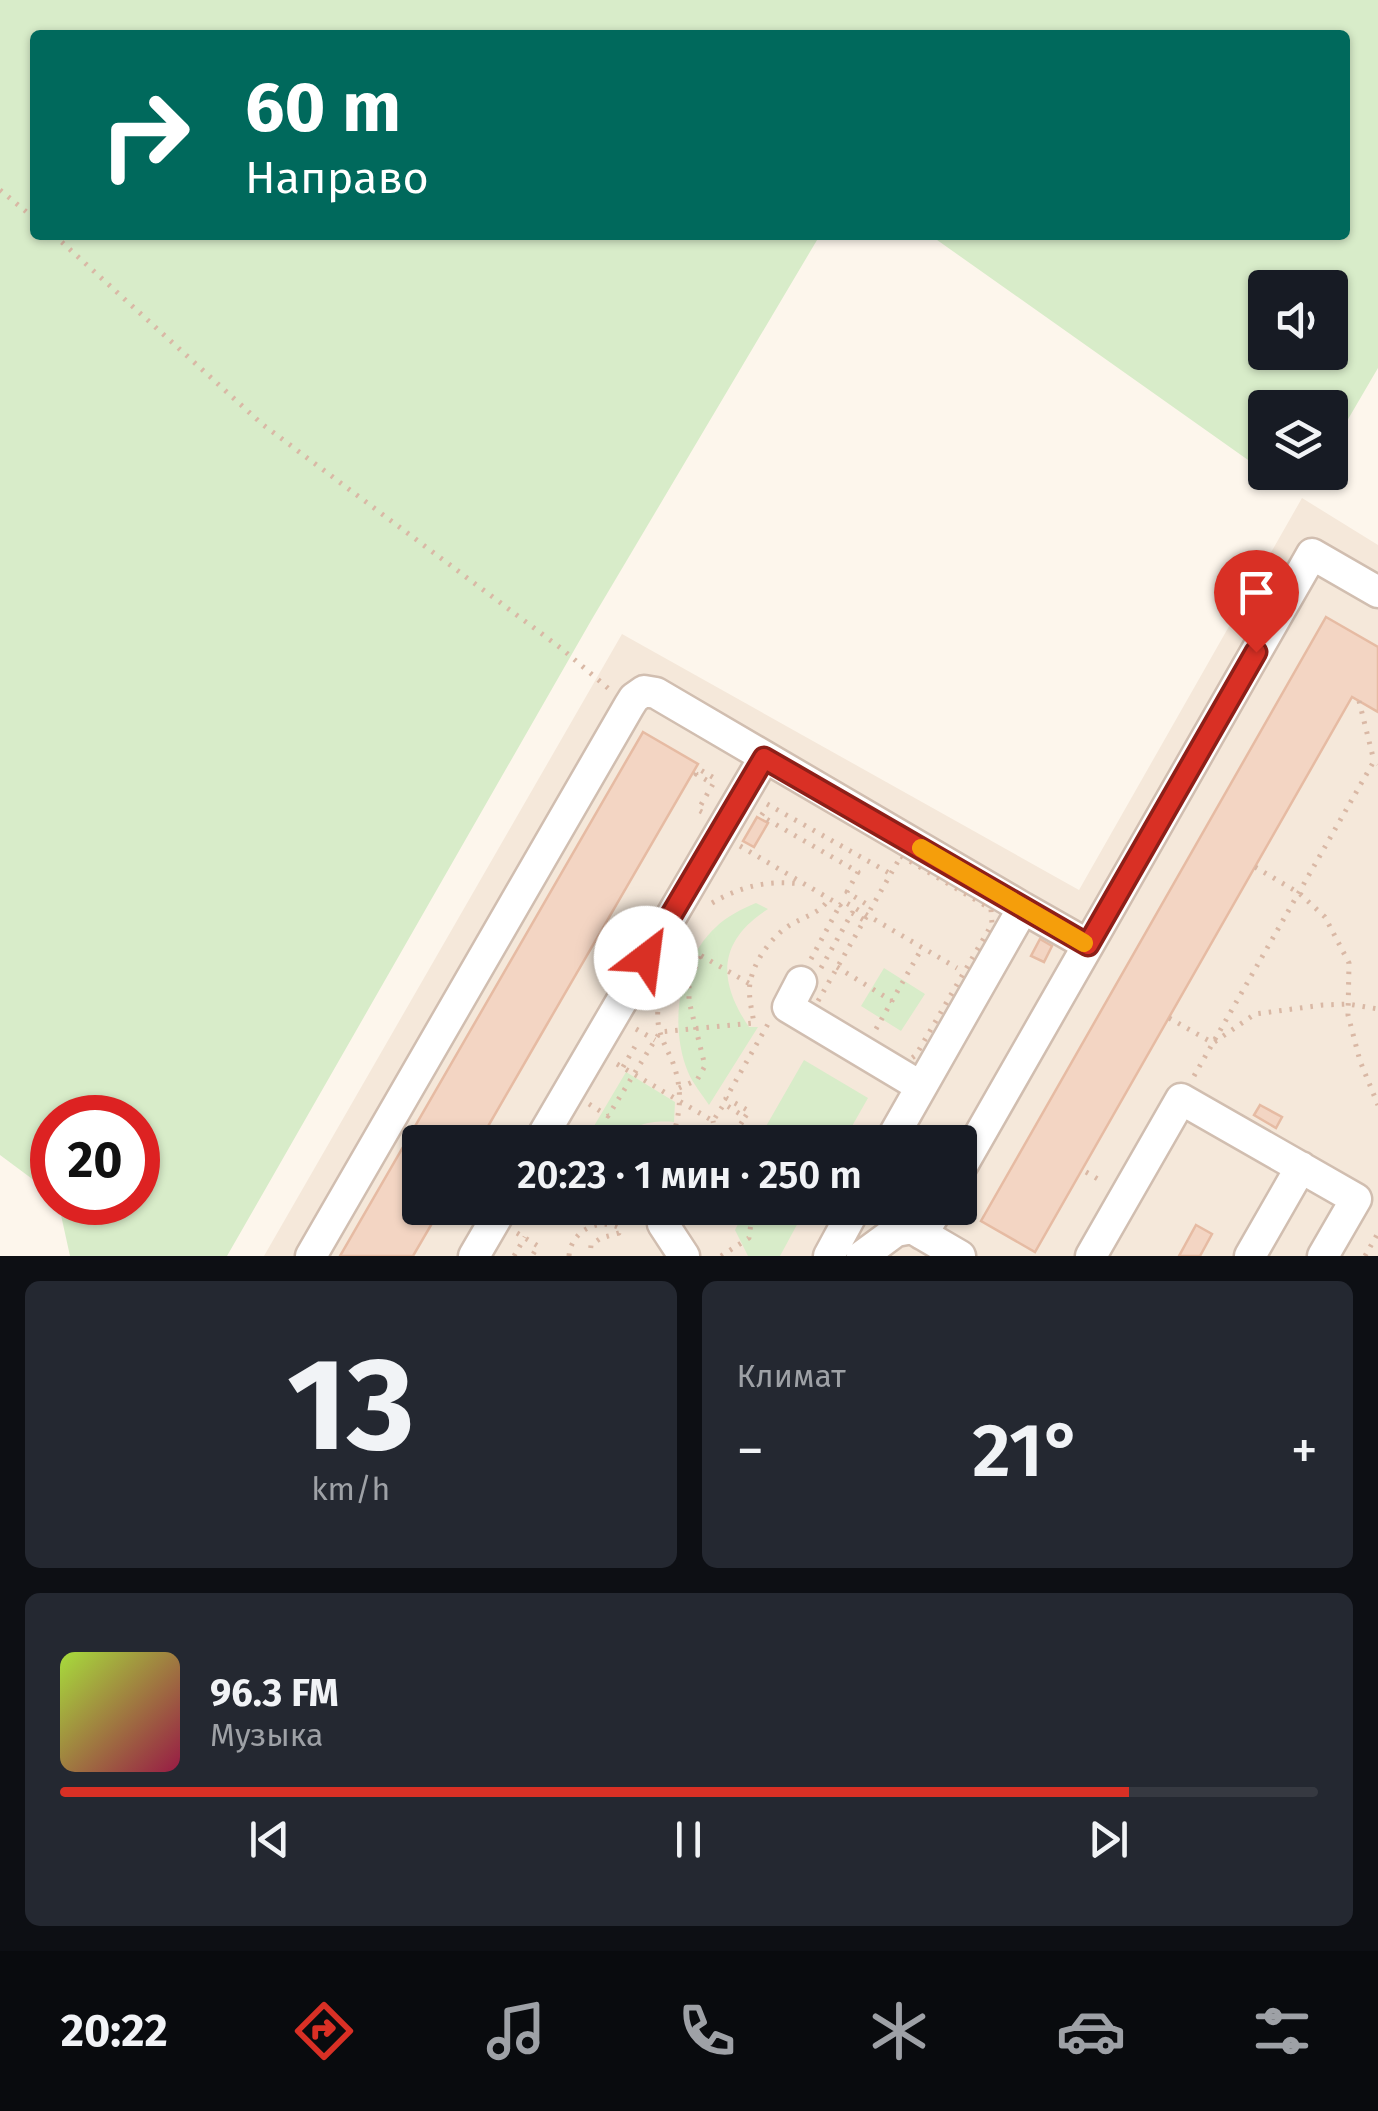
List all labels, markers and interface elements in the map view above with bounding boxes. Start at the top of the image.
text: 60 m [245,66,401,150]
icon: right [80,70,210,200]
text: Направо [245,151,429,205]
map controls [1248,270,1348,490]
button: sound [1248,270,1348,370]
button: layers [1248,390,1348,490]
pin [1214,550,1299,653]
icon: arrive [1229,565,1284,620]
position arrow [594,906,698,1010]
speed limit sign: 20 [30,1095,160,1225]
text: 20:23 · 1 мин · 250 m [517,1152,862,1198]
text: 13 [287,1327,415,1483]
text: Климат [737,1357,846,1395]
text: 21° [972,1406,1082,1496]
text: − [737,1418,764,1484]
text: + [1291,1418,1318,1484]
text: km/h [311,1470,390,1508]
text: 96.3 FM [210,1670,339,1716]
text: Музыка [210,1716,323,1754]
icon: previous [242,1812,297,1867]
icon: pause [661,1812,716,1867]
icon: next [1081,1812,1136,1867]
icon: directions [289,1996,359,2066]
icon: music [481,1996,551,2066]
icon: phone [672,1996,742,2066]
icon: climate [864,1996,934,2066]
icon: car [1056,1996,1126,2066]
icon: filters [1247,1996,1317,2066]
text: 20:22 [61,2004,168,2058]

